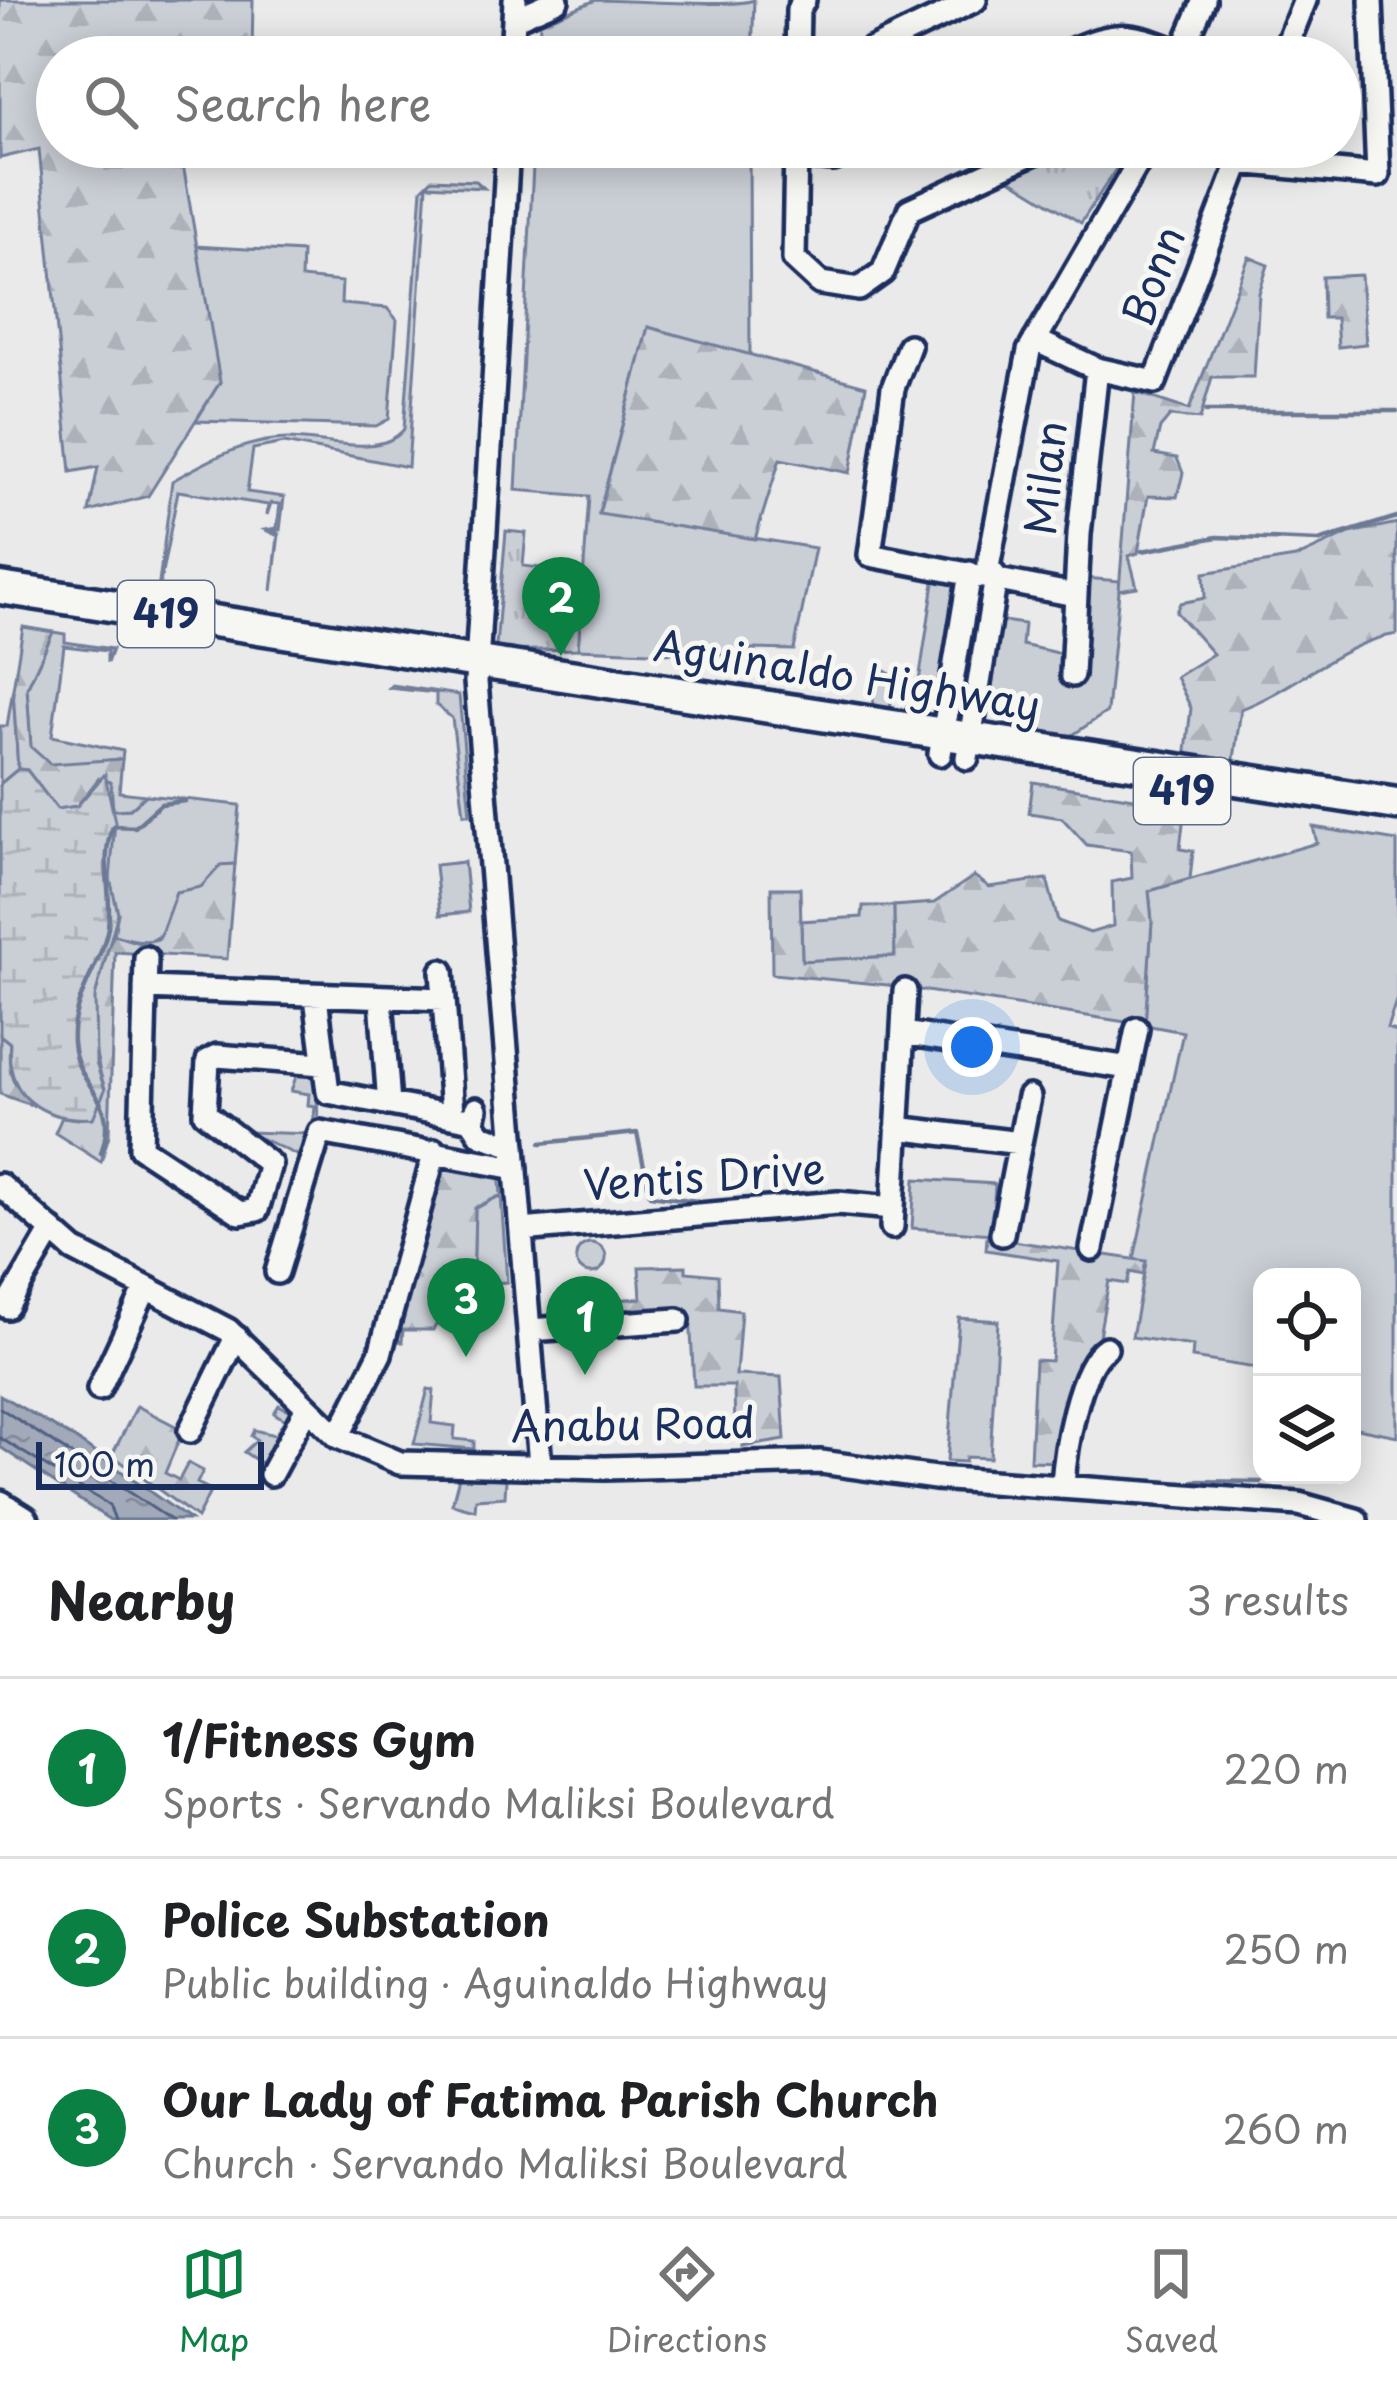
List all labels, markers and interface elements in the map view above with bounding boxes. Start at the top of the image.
search box [36,36,1361,168]
text: Search here [174,68,431,136]
icon: search [78,69,144,135]
street label: Bonn [1104,216,1199,334]
street label: Milan [1006,418,1081,538]
pin: 2 [522,557,600,656]
road number: 419 [118,581,214,647]
street label: Aguinaldo Highway [650,612,1045,735]
road number: 419 [1134,758,1230,824]
your location [942,1017,1002,1077]
street label: Ventis Drive [581,1135,827,1214]
pin: 3 [427,1258,505,1357]
map controls [1253,1268,1361,1484]
button: locate [1253,1268,1361,1376]
pin: 1 [546,1276,624,1375]
button: layers [1253,1376,1361,1484]
street label: Anabu Road [510,1389,756,1456]
scale bar [36,1436,264,1489]
text: 100 m [54,1438,155,1488]
text: Nearby [48,1560,235,1637]
text: 3 results [1186,1569,1349,1628]
text: 1/Fitness Gym [162,1704,476,1772]
text: 1 [78,1738,96,1797]
text: 220 m [1224,1738,1349,1797]
text: Sports · Servando Maliksi Boulevard [162,1772,835,1831]
text: Police Substation [162,1884,550,1952]
text: 2 [73,1918,101,1977]
text: 250 m [1224,1918,1349,1977]
text: Public building · Aguinaldo Highway [162,1952,828,2011]
text: Our Lady of Fatima Parish Church [162,2064,939,2132]
text: 3 [74,2098,100,2157]
text: 260 m [1222,2098,1349,2157]
text: Church · Servando Maliksi Boulevard [162,2132,848,2191]
tab: Map [179,2241,249,2363]
tab: Directions [607,2241,767,2363]
tab: Saved [1125,2241,1218,2363]

